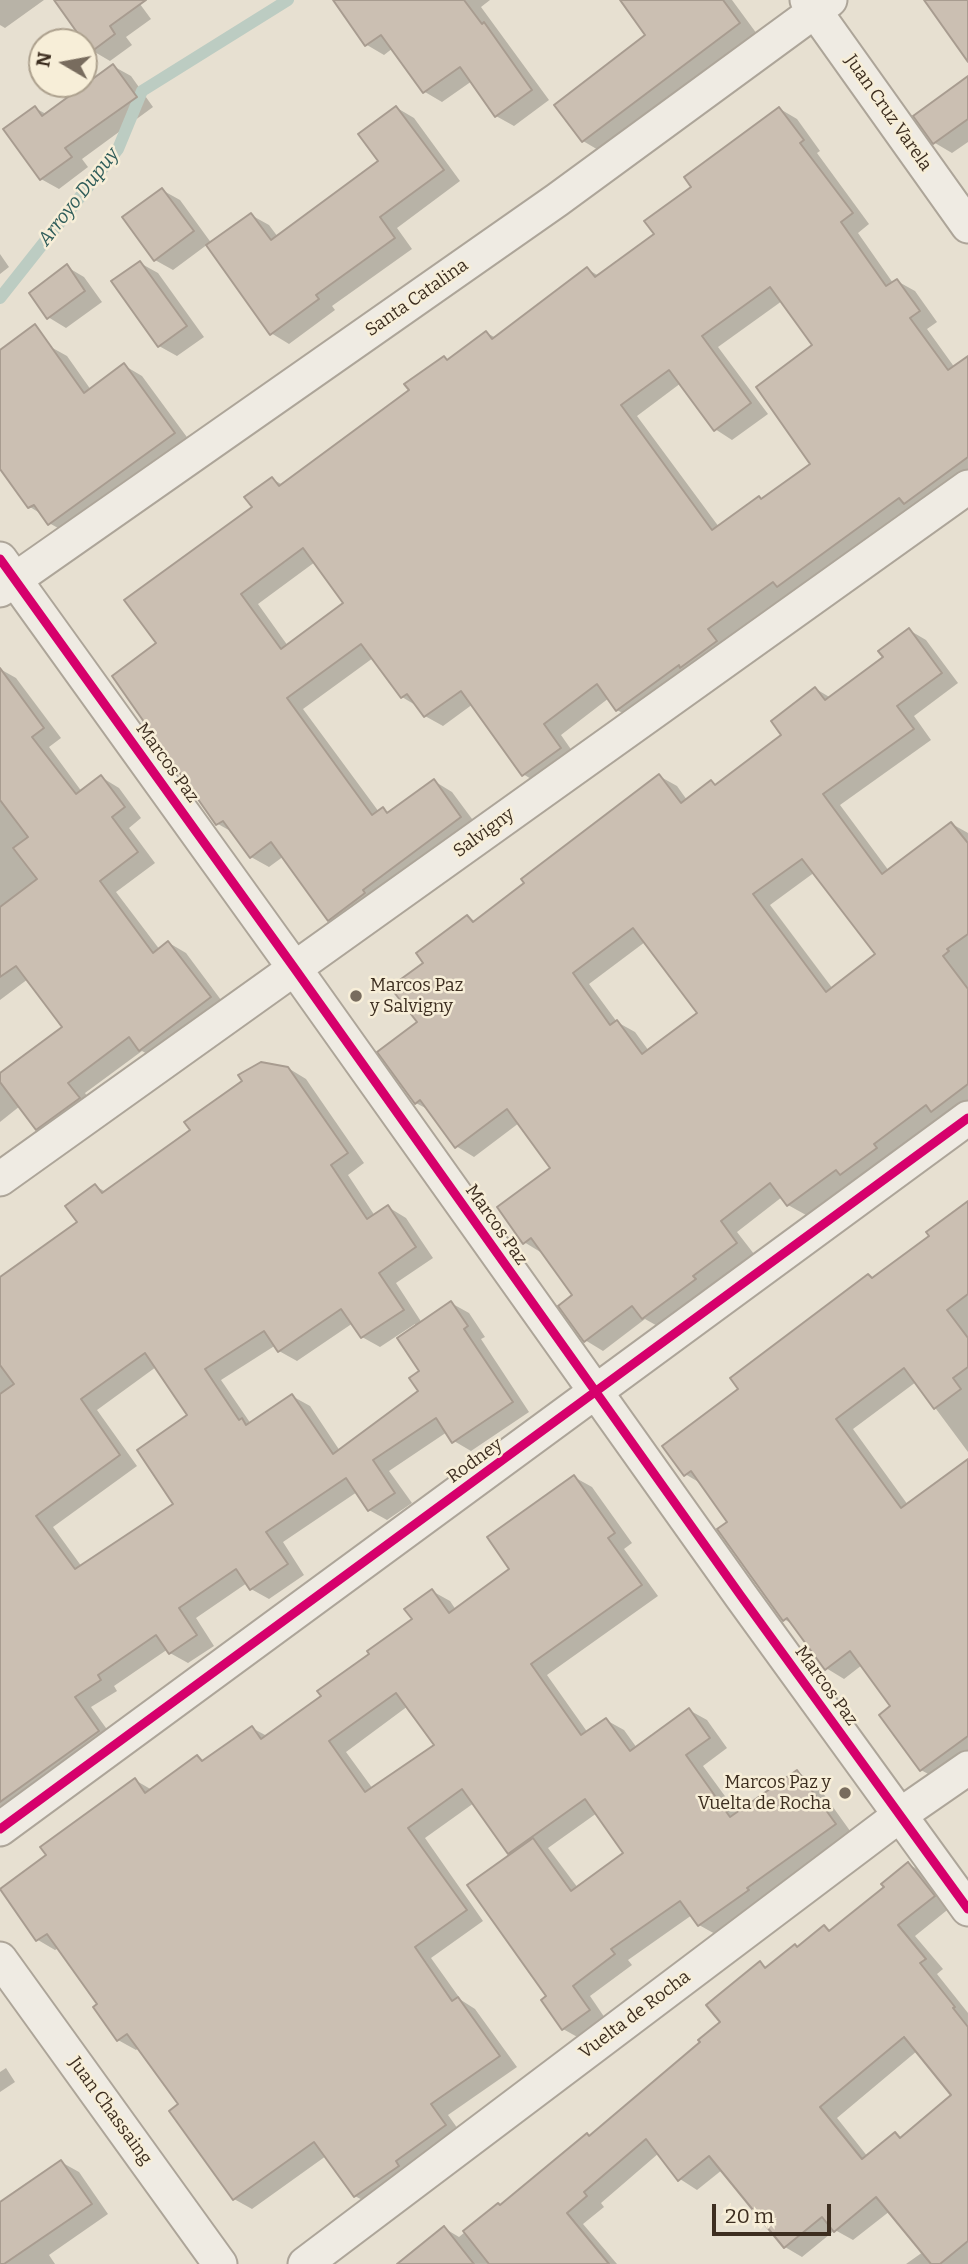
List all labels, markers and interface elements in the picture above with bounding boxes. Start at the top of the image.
north arrow [28,28,98,98]
text: N [31,50,56,69]
street label: Juan Cruz Varela [840,51,936,175]
water label: Arroyo Dupuy [34,144,124,250]
street label: Santa Catalina [361,255,473,341]
street label: Marcos Paz [131,719,203,807]
street label: Salvigny [449,804,519,862]
place label: Marcos Paz y Salvigny [370,975,463,1018]
marker: Marcos Paz y Salvigny [348,988,364,1004]
street label: Marcos Paz [460,1181,532,1269]
street label: Rodney [443,1434,507,1488]
street label: Marcos Paz [790,1642,862,1730]
place label: Marcos Paz y Vuelta de Rocha [698,1772,831,1814]
marker: Marcos Paz y Vuelta de Rocha [837,1785,853,1801]
street label: Vuelta de Rocha [575,1966,695,2064]
street label: Juan Chassaing [64,2053,156,2169]
scale bar [716,2190,835,2234]
text: 20 m [725,2203,774,2229]

